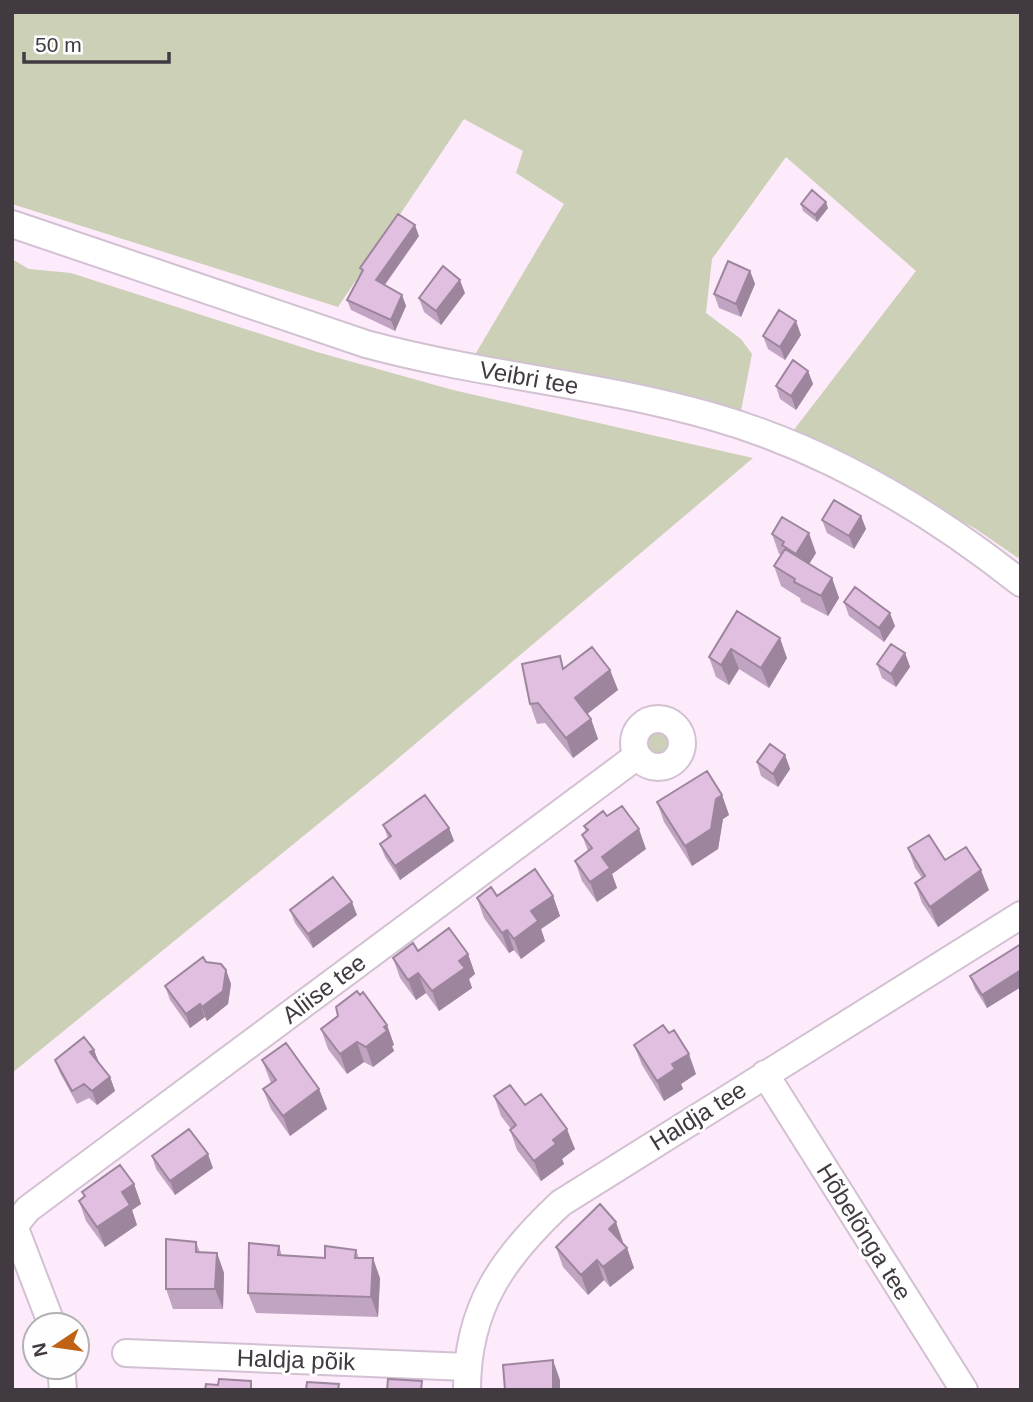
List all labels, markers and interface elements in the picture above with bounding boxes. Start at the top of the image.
scale bar [24,21,170,65]
text: 50 m [35,33,82,56]
street label: Veibri tee [477,356,581,399]
street label: Aliise tee [277,949,371,1029]
street label: Haldja tee [645,1075,751,1156]
street label: Hõbelõnga tee [812,1158,917,1305]
north arrow [21,1311,91,1381]
text: N [28,1341,52,1359]
street label: Haldja põik [236,1344,357,1375]

